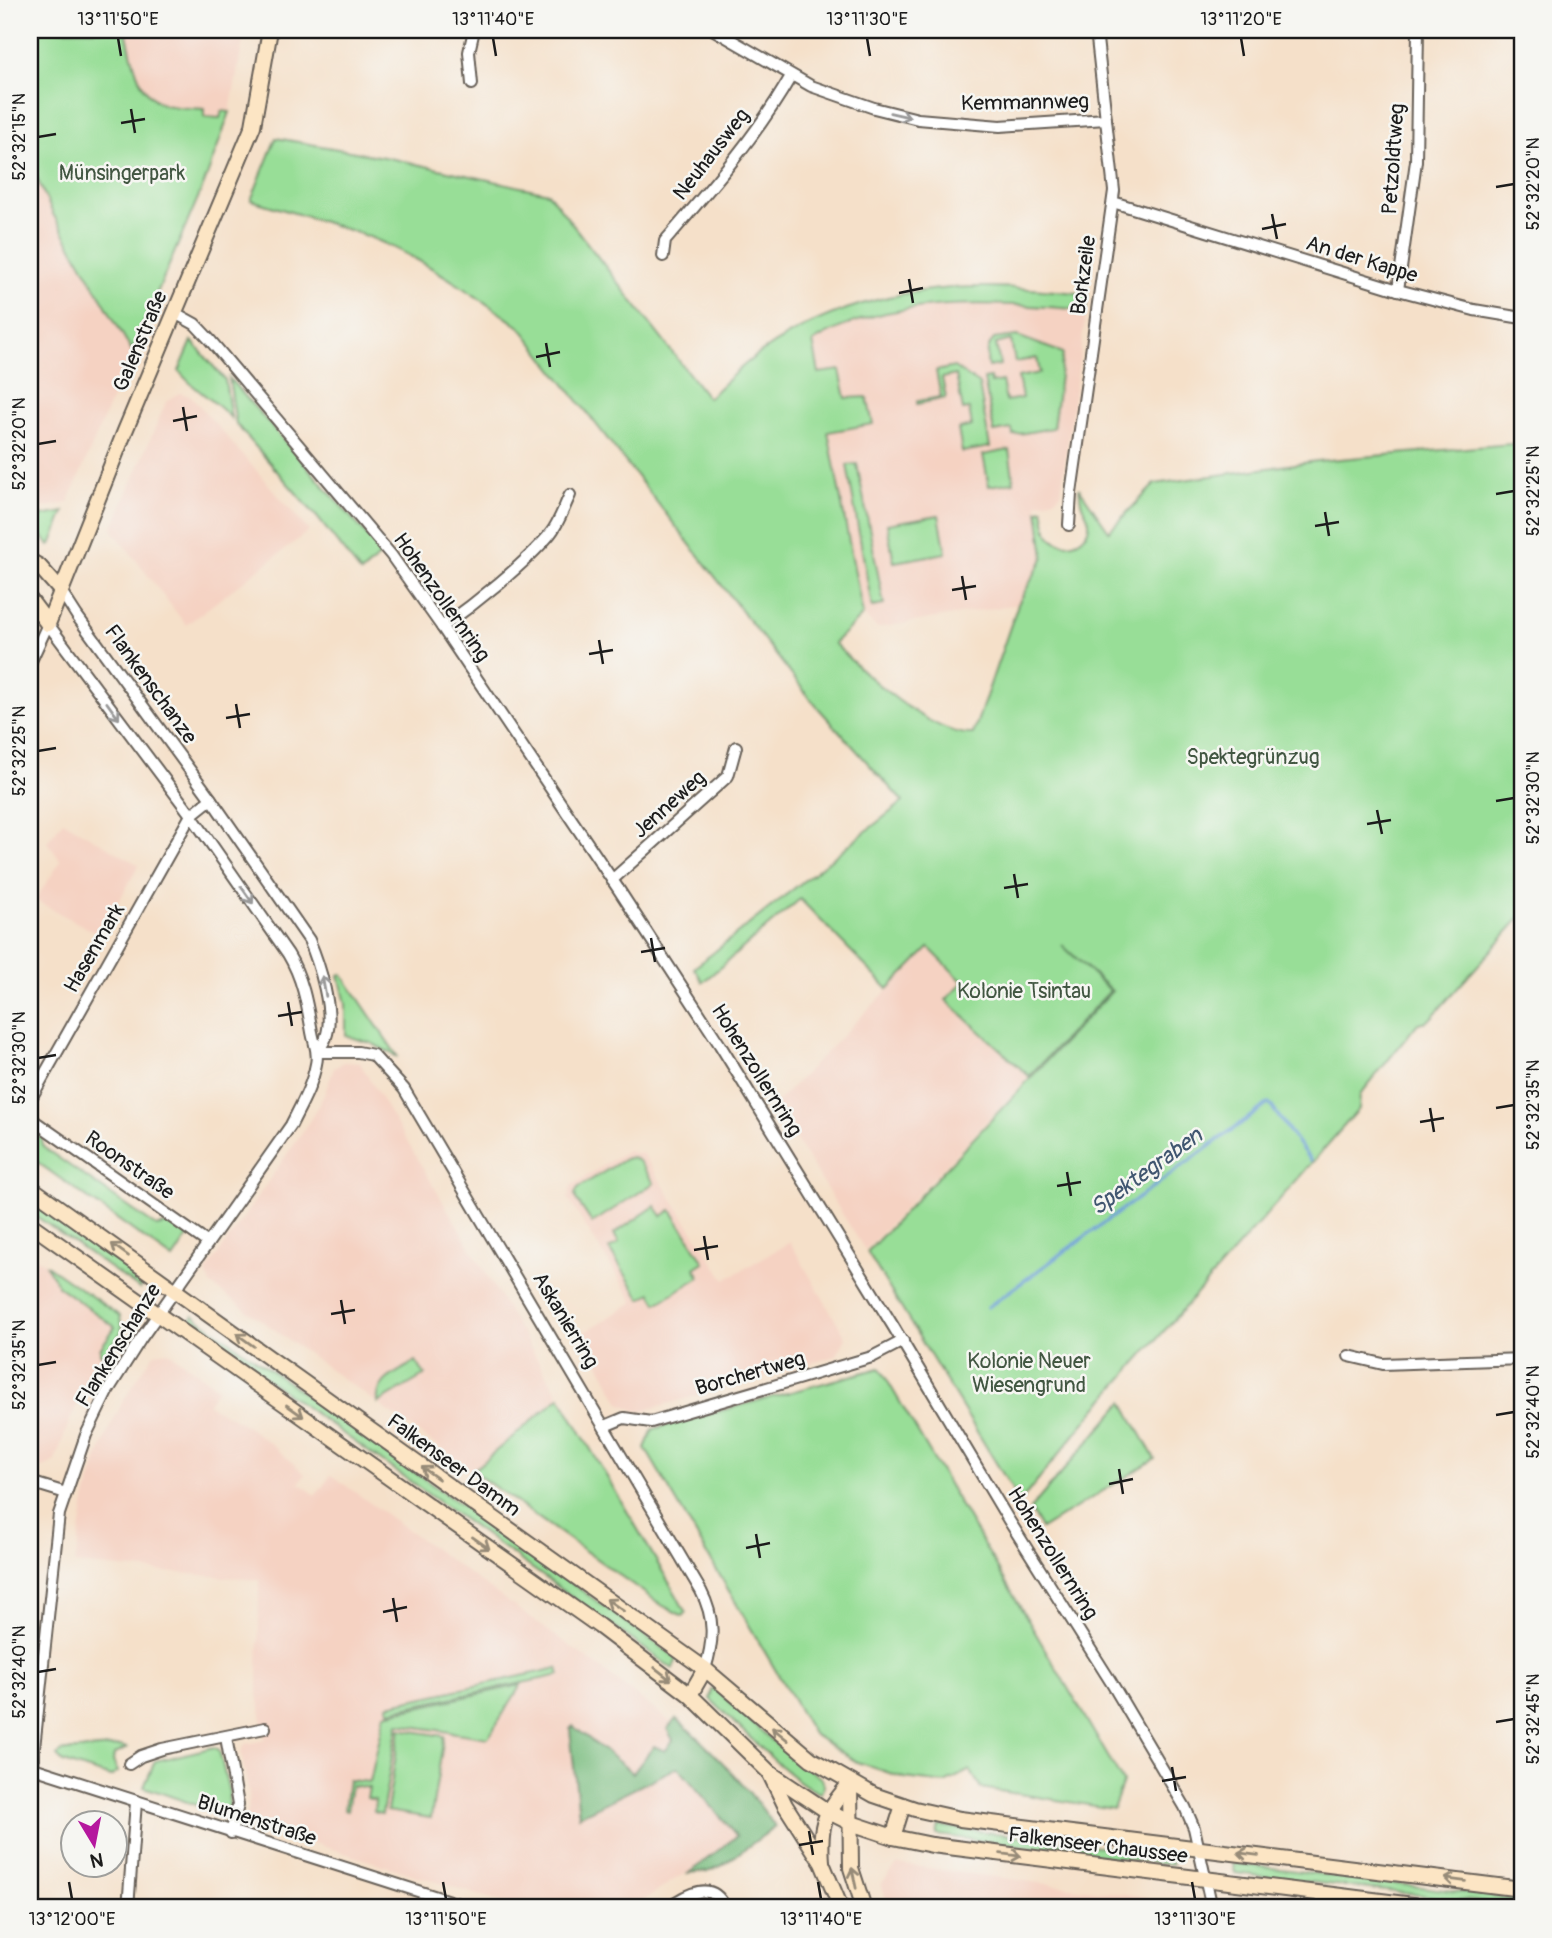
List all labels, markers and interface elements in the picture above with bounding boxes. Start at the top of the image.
text: 13°11'50"E [77,8,159,31]
text: 13°11'40"E [452,8,534,31]
text: 13°11'30"E [826,8,908,31]
text: 13°11'20"E [1200,8,1282,31]
street label: Kemmannweg [961,88,1089,117]
text: 52°32'15"N [8,93,31,181]
street label: Petzoldtweg [1376,102,1411,216]
street label: Neuhausweg [667,103,756,206]
one-way arrow [888,109,911,122]
text: 52°32'20"N [1522,137,1545,231]
park label: Münsingerpark [59,160,186,187]
street label: An der Kappe [1303,230,1422,289]
street label: Borkzeile [1065,233,1103,316]
street label: Galenstraße [107,286,174,396]
text: 52°32'20"N [8,397,31,491]
text: 52°32'25"N [1522,446,1545,536]
street label: Hohenzollernring [387,527,496,667]
street label: Flankenschanze [98,619,203,750]
one-way arrow [106,701,121,720]
text: 52°32'25"N [8,706,31,796]
park label: Spektegrünzug [1187,744,1319,771]
text: 52°32'30"N [1522,751,1545,845]
street label: Jenneweg [627,764,712,844]
one-way arrow [240,885,254,904]
street label: Hasenmark [58,898,131,998]
one-way arrow [317,975,330,998]
park label: Kolonie Tsintau [957,978,1091,1005]
street label: Hohenzollernring [705,999,808,1142]
text: 52°32'30"N [8,1011,31,1105]
text: 52°32'35"N [1522,1060,1545,1150]
water label: Spektegraben [1085,1120,1209,1222]
street label: Roonstraße [80,1125,180,1206]
one-way arrow [111,1243,130,1257]
street label: Askanierring [526,1267,605,1373]
street label: Flankenschanze [70,1278,168,1412]
text: 52°32'35"N [8,1320,31,1410]
one-way arrow [236,1333,255,1347]
street label: Borchertweg [692,1345,808,1402]
park label: Kolonie Neuer Wiesengrund [967,1348,1091,1399]
text: 52°32'40"N [1522,1365,1545,1459]
one-way arrow [285,1404,304,1419]
street label: Falkenseer Damm [382,1408,526,1523]
one-way arrow [421,1466,440,1480]
street label: Hohenzollernring [1001,1482,1104,1625]
one-way arrow [471,1535,490,1550]
one-way arrow [606,1598,625,1612]
text: 52°32'40"N [8,1625,31,1719]
one-way arrow [653,1666,671,1681]
text: 52°32'45"N [1522,1673,1545,1765]
one-way arrow [771,1726,789,1741]
street label: Blumenstraße [194,1789,320,1853]
north arrow [60,1808,130,1878]
street label: Falkenseer Chaussee [1007,1821,1190,1870]
text: N [88,1847,105,1873]
one-way arrow [1237,1848,1260,1861]
one-way arrow [999,1849,1022,1862]
one-way arrow [847,1867,860,1890]
one-way arrow [1444,1874,1466,1887]
text: 13°12'00"E [29,1908,115,1931]
text: 13°11'50"E [405,1908,487,1931]
text: 13°11'40"E [780,1908,862,1931]
text: 13°11'30"E [1154,1908,1236,1931]

